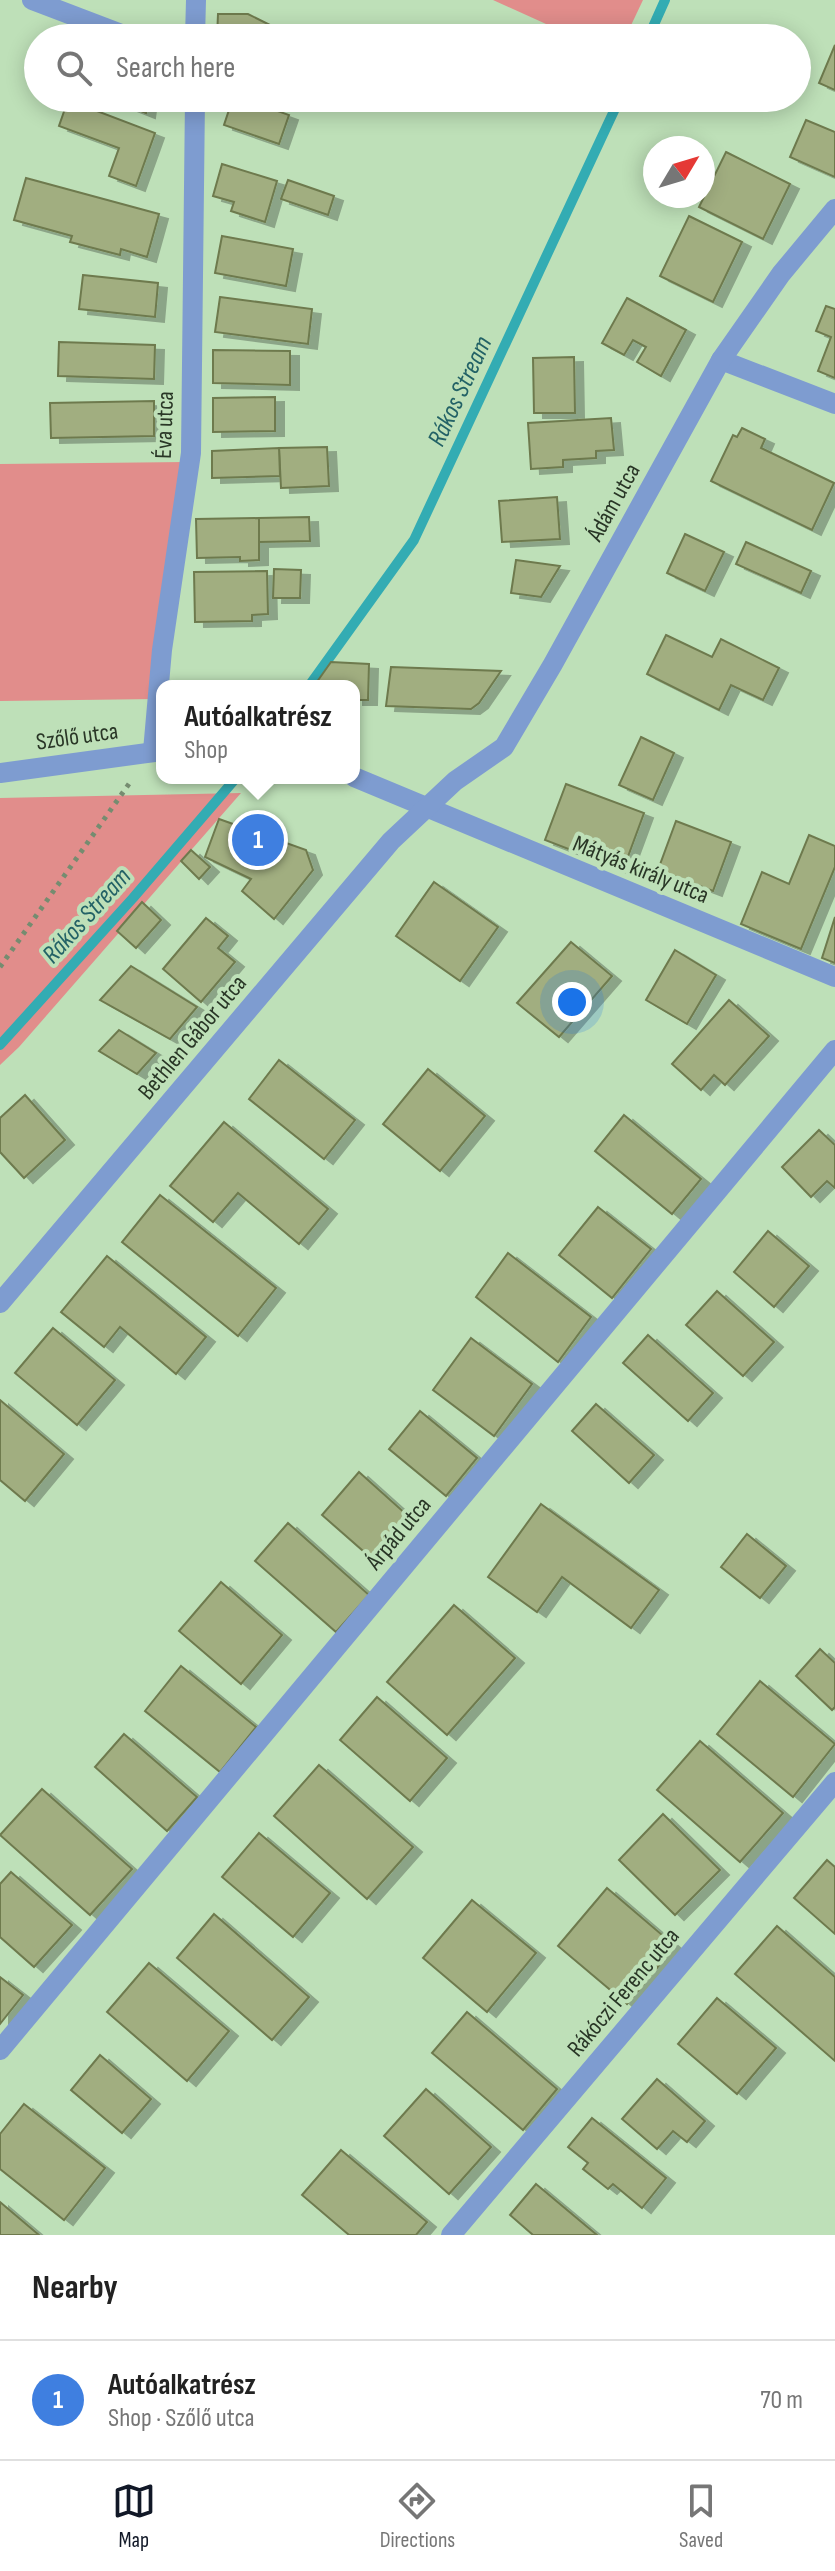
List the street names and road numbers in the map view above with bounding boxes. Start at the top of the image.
street label: Éva utca [149,391,180,459]
street label: Ádám utca [580,458,647,547]
street label: Szőlő utca [34,716,120,757]
street label: Mátyás király utca [569,829,713,910]
street label: Bethlen Gábor utca [132,969,253,1105]
street label: Árpád utca [359,1491,437,1576]
street label: Rákóczi Ferenc utca [561,1922,686,2063]

